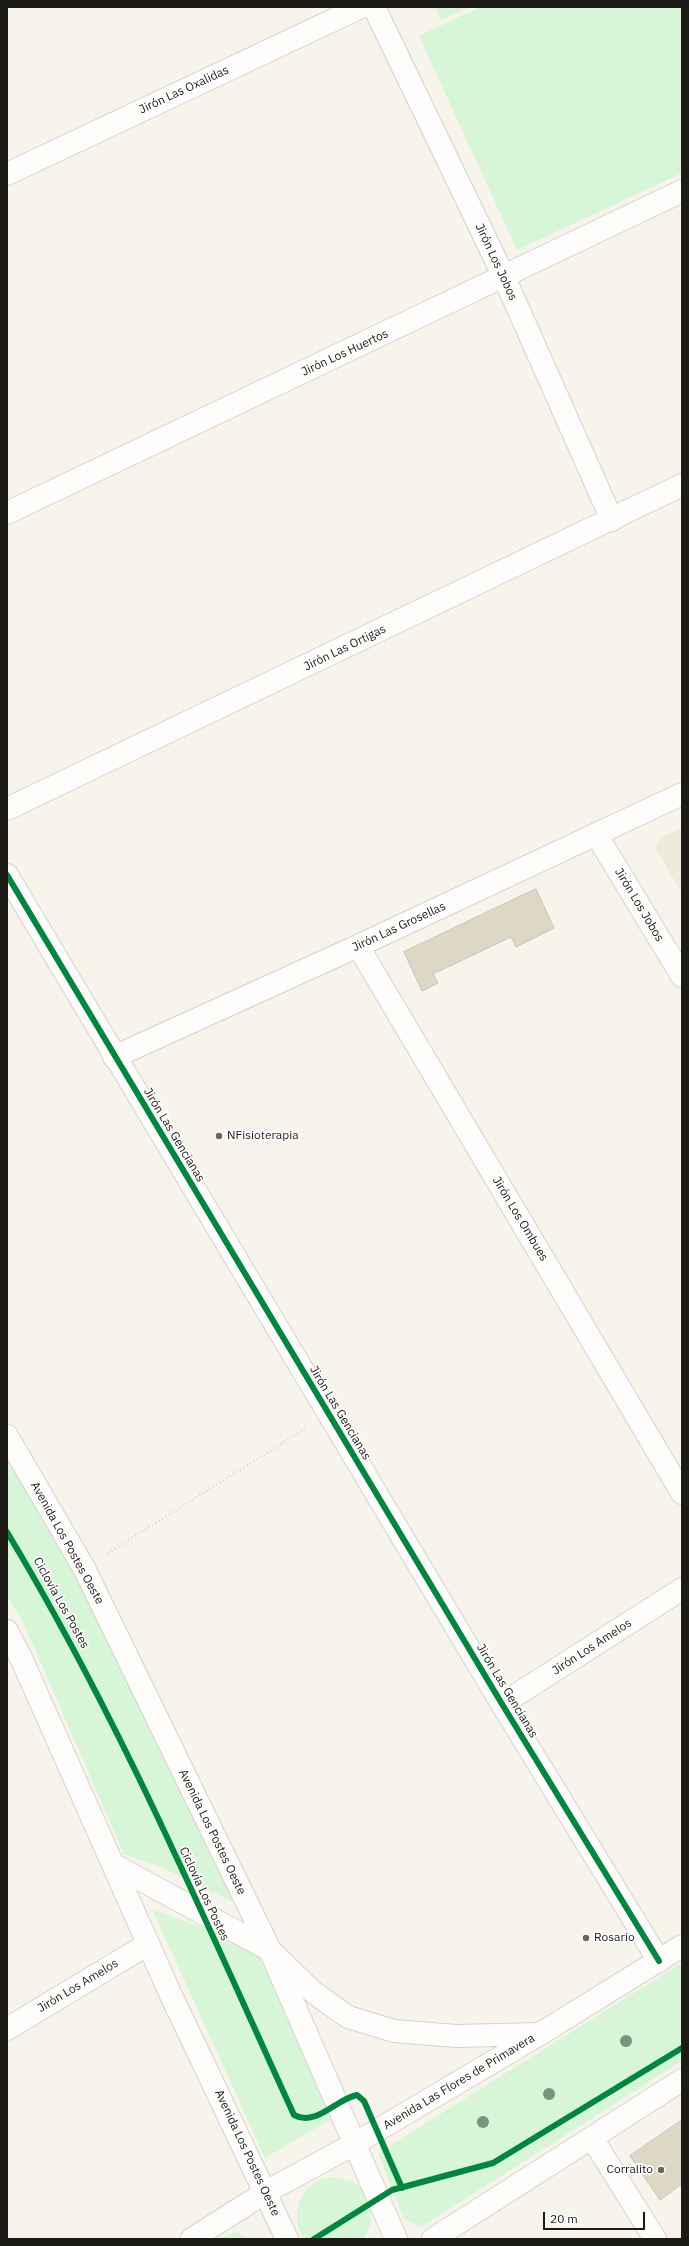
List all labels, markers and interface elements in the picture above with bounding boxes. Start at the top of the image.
street label: Jirón Las Oxalidas [137,63,231,117]
street label: Jirón Los Jobos [472,221,520,303]
street label: Jirón Los Huertos [299,327,391,379]
street label: Jirón Las Ortigas [302,622,388,674]
street label: Jirón Los Jobos [611,866,667,944]
street label: Jirón Las Grosellas [350,899,448,955]
street label: Jirón Las Gencianas [140,1085,208,1185]
place label: NFisioterapia [227,1129,299,1143]
marker: NFisioterapia [214,1131,224,1141]
street label: Jirón Los Ombues [489,1174,551,1264]
street label: Jirón Las Gencianas [306,1363,374,1463]
street label: Avenida Los Postes Oeste [27,1479,107,1607]
street label: Ciclovía Los Postes [30,1555,92,1651]
street label: Jirón Los Amelos [550,1616,634,1678]
street label: Jirón Las Gencianas [473,1641,541,1741]
street label: Avenida Los Postes Oeste [175,1767,249,1897]
street label: Ciclovía Los Postes [176,1845,232,1943]
place label: Rosario [594,1931,635,1945]
marker: Rosario [581,1933,591,1943]
street label: Jirón Los Amelos [35,1956,121,2016]
street label: Avenida Las Flores de Primavera [381,2031,537,2133]
street label: Avenida Los Postes Oeste [211,2088,283,2218]
place label: Corralito [607,2163,653,2177]
marker: Corralito [656,2165,666,2175]
scale bar [545,2204,647,2230]
text: 20 m [550,2211,578,2226]

